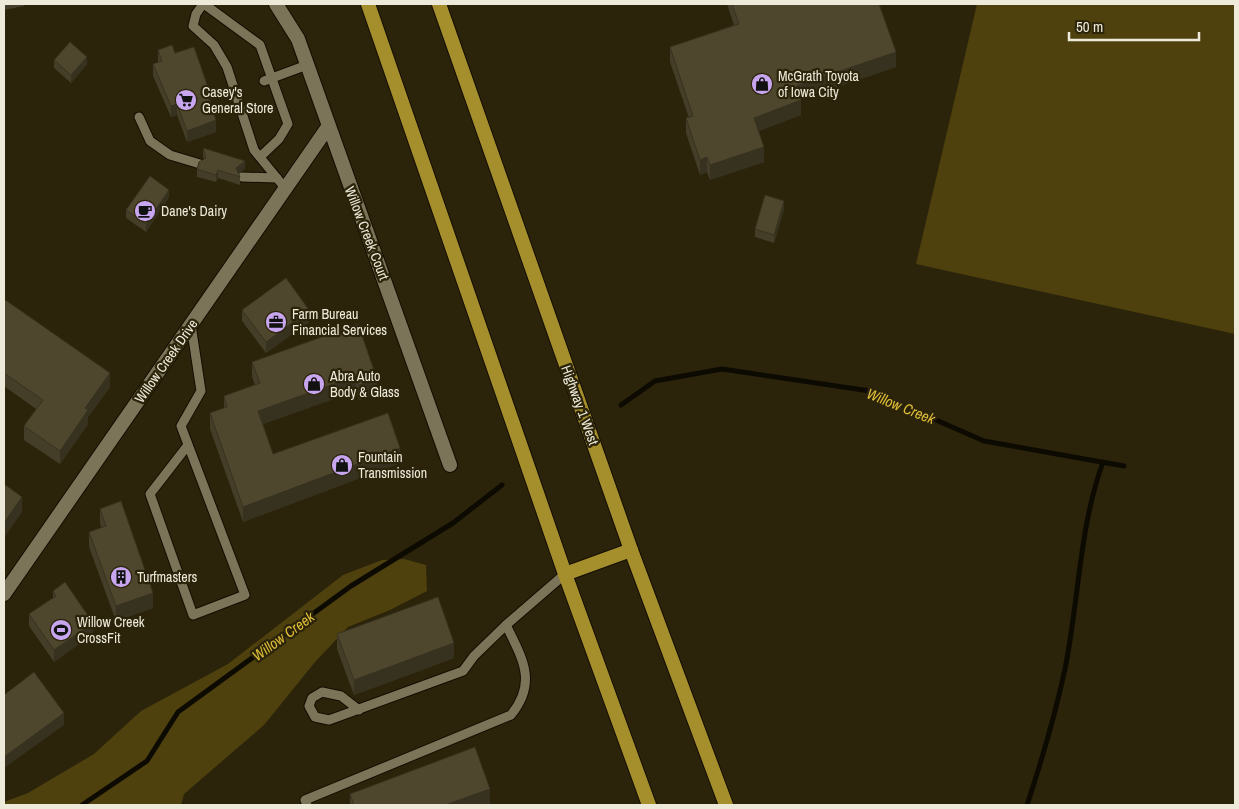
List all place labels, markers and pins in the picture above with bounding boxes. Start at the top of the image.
place label: McGrath Toyota of Iowa City [778,67,859,101]
shop icon: McGrath Toyota of Iowa City [750,72,774,96]
place label: Casey's General Store [202,83,273,117]
supermarket icon: Casey's General Store [174,88,198,112]
cafe icon: Dane's Dairy [133,199,157,223]
place label: Dane's Dairy [161,202,227,220]
place label: Farm Bureau Financial Services [292,305,387,339]
office icon: Farm Bureau Financial Services [264,310,288,334]
place label: Abra Auto Body & Glass [329,367,400,401]
shop icon: Abra Auto Body & Glass [302,372,326,396]
place label: Fountain Transmission [358,448,427,482]
shop icon: Fountain Transmission [330,453,354,477]
building icon: Turfmasters [109,565,133,589]
place label: Turfmasters [137,568,198,586]
place label: Willow Creek CrossFit [77,613,145,647]
sports icon: Willow Creek CrossFit [49,618,73,642]

